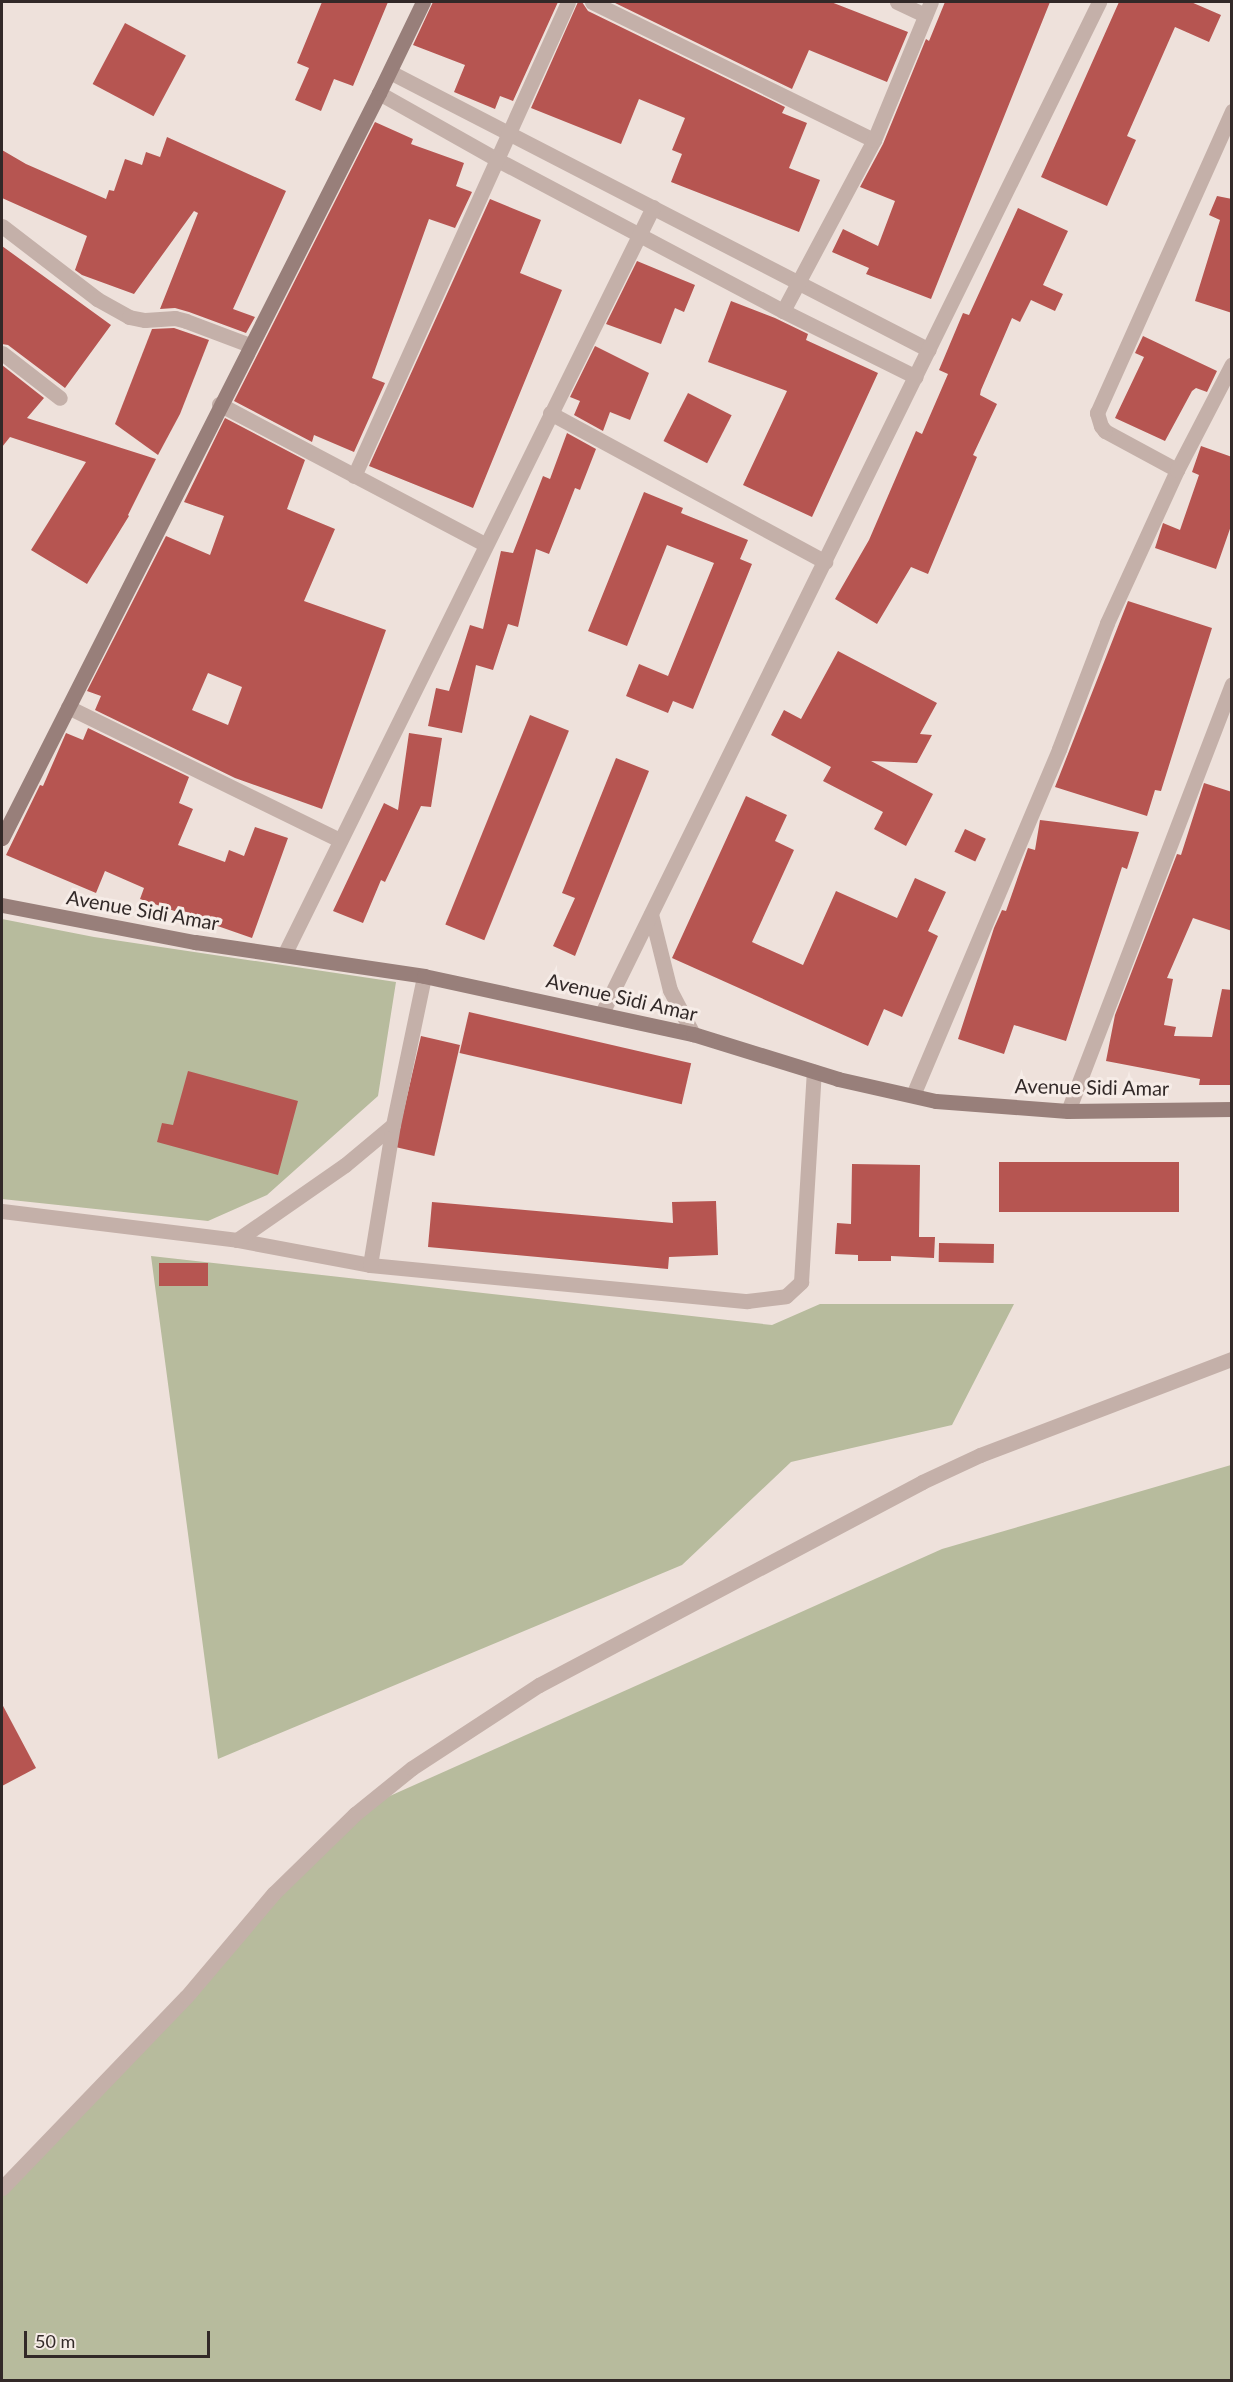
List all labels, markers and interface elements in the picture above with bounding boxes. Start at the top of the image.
street label: Avenue Sidi Amar [65,885,221,935]
street label: Avenue Sidi Amar [544,968,700,1026]
street label: Avenue Sidi Amar [1014,1074,1170,1100]
scale bar [27,2319,213,2357]
text: 50 m [35,2330,75,2352]

